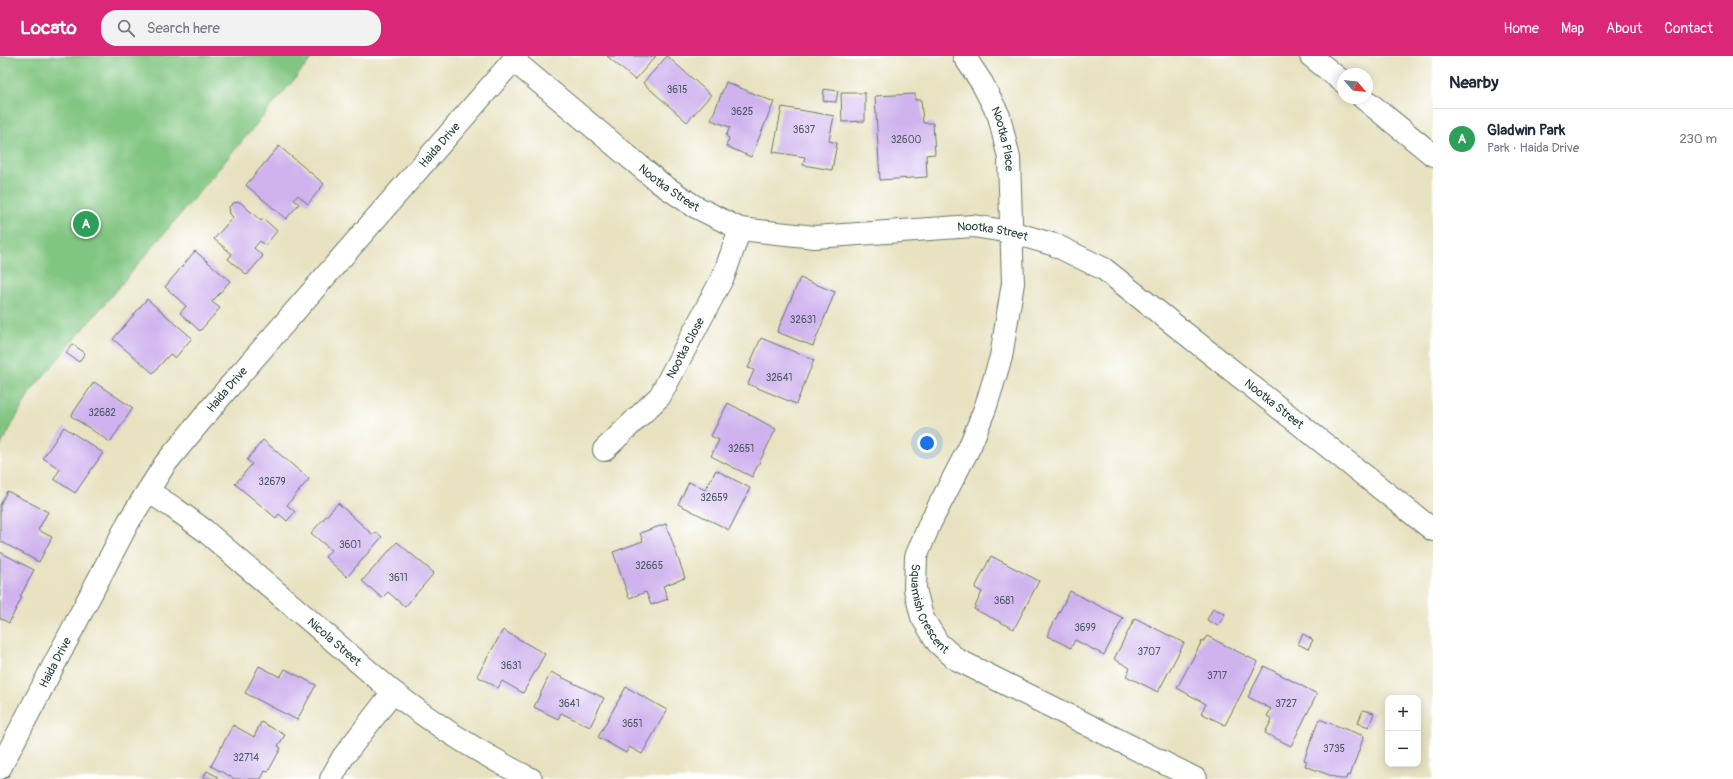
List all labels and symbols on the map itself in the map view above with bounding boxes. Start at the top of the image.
north arrow [1337,68,1373,104]
house number: 3615 [667,84,687,96]
street label: Nootka Place [987,104,1016,172]
house number: 3625 [731,106,753,118]
street label: Haida Drive [416,120,464,171]
house number: 3637 [793,124,816,136]
house number: 32600 [891,134,921,146]
street label: Nootka Street [635,161,702,216]
pin: A [73,209,99,239]
street label: Nootka Street [957,219,1030,245]
house number: 32631 [790,314,816,326]
street label: Nootka Close [663,315,708,381]
street label: Haida Drive [204,364,251,416]
house number: 32641 [766,372,792,384]
street label: Nootka Street [1241,376,1307,433]
house number: 32682 [88,407,116,419]
your location [917,433,937,453]
house number: 32651 [728,443,754,455]
house number: 32679 [258,476,286,488]
house number: 32659 [700,492,728,504]
house number: 3601 [339,539,361,551]
house number: 32665 [635,560,663,572]
street label: Squamish Crescent [907,564,952,657]
house number: 3611 [388,572,408,584]
house number: 3681 [994,595,1014,607]
street label: Nicola Street [304,615,364,670]
house number: 3699 [1074,622,1096,634]
street label: Haida Drive [36,635,75,691]
house number: 3707 [1138,646,1161,658]
house number: 3631 [501,660,522,672]
house number: 3717 [1207,670,1228,682]
house number: 3641 [558,698,580,710]
house number: 3727 [1275,698,1298,710]
house number: 3651 [622,718,642,730]
house number: 3735 [1323,743,1345,755]
house number: 32714 [233,752,259,764]

